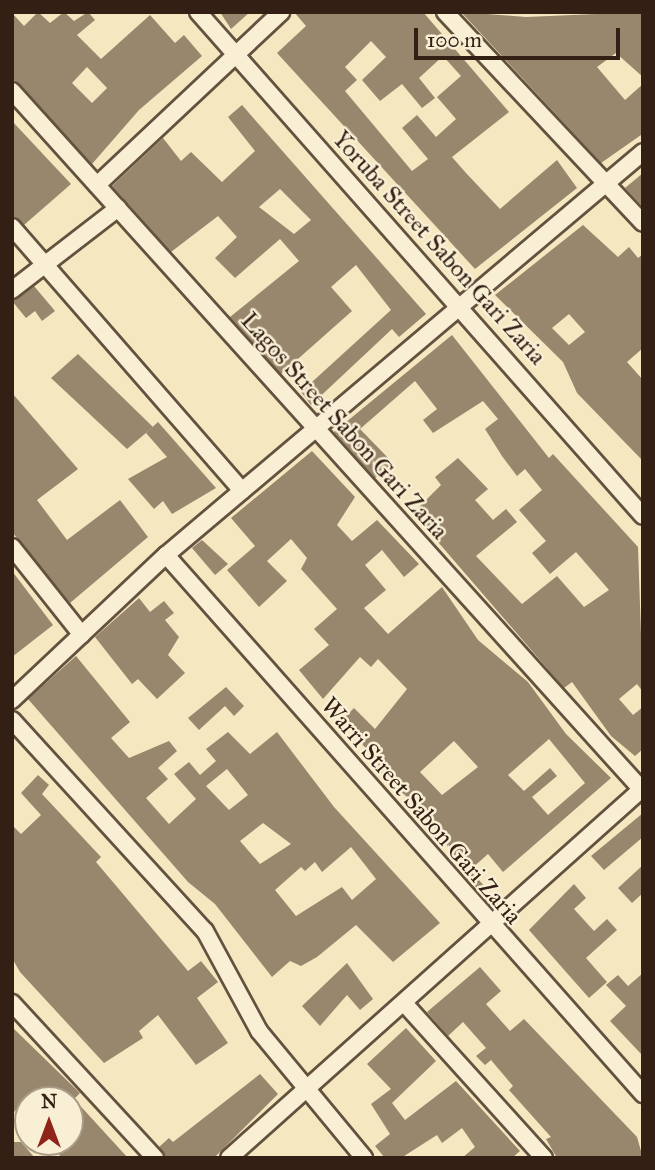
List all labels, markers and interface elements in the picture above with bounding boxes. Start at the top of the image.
scale bar [417,14,624,58]
text: 100 m [427,27,482,53]
street label: Yoruba Street Sabon Gari Zaria [326,125,552,371]
street label: Lagos Street Sabon Gari Zaria [234,307,454,545]
street label: Warri Street Sabon Gari Zaria [314,691,528,931]
north arrow [14,1086,84,1156]
text: N [41,1090,57,1113]

